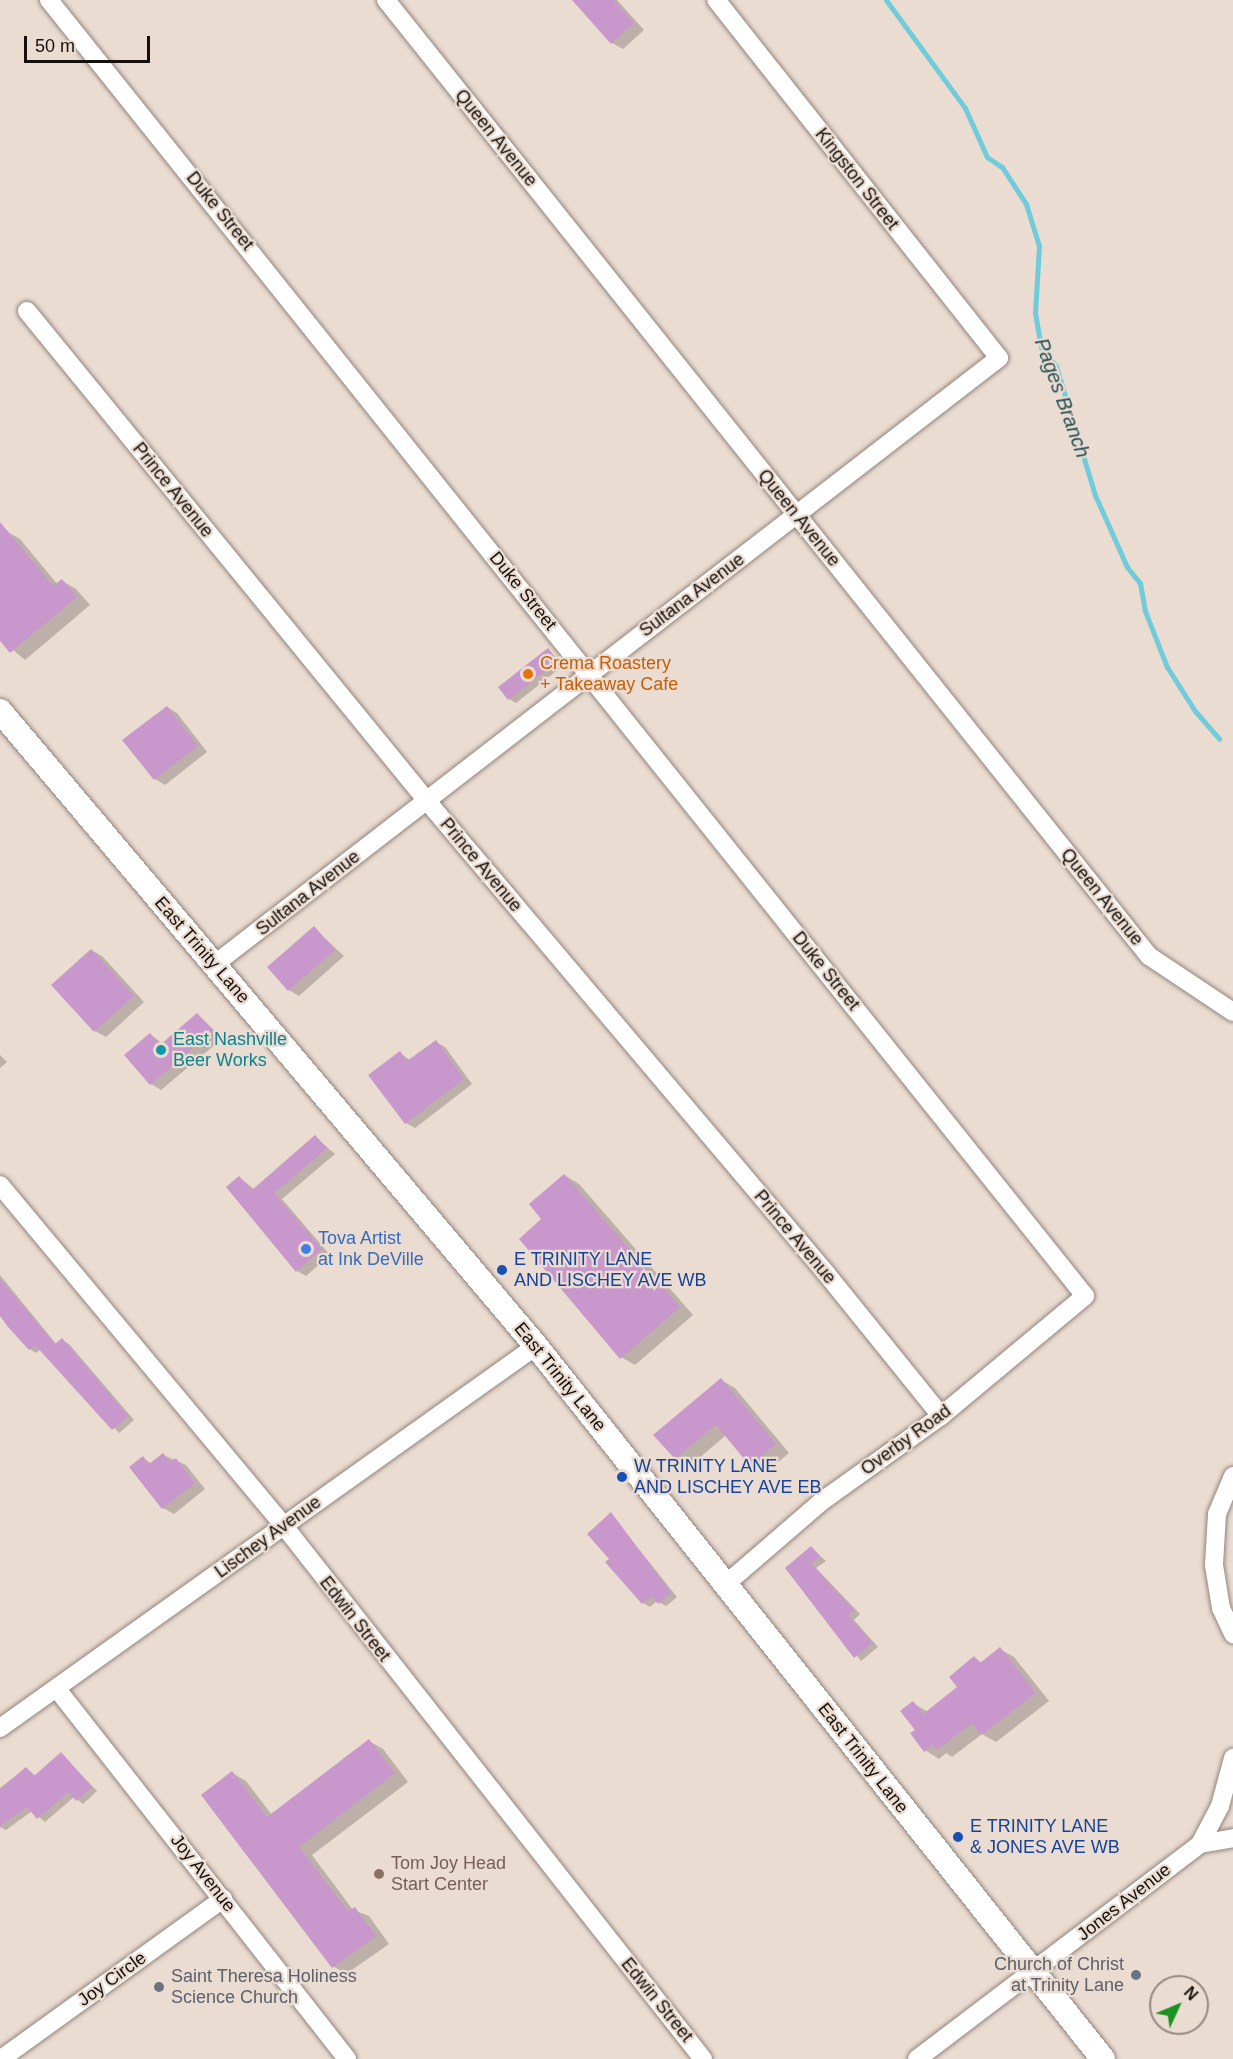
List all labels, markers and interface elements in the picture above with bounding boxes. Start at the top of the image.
scale bar [27,24,153,62]
text: 50 m [35,36,75,56]
street label: Queen Avenue [450,85,542,191]
street label: Kingston Street [811,124,903,234]
street label: Duke Street [182,167,258,255]
water label: Pages Branch [1029,335,1095,461]
street label: Prince Avenue [128,438,218,542]
street label: Queen Avenue [753,465,845,571]
street label: Duke Street [485,547,561,635]
street label: Sultana Avenue [635,548,749,642]
place label: Crema Roastery + Takeaway Cafe [540,653,679,696]
marker: Crema Roastery + Takeaway Cafe [521,667,535,681]
street label: Prince Avenue [435,813,527,917]
street label: Queen Avenue [1056,844,1148,950]
street label: Sultana Avenue [251,845,365,941]
street label: East Trinity Lane [150,892,254,1008]
street label: Duke Street [788,927,864,1015]
place label: East Nashville Beer Works [173,1029,287,1072]
marker: East Nashville Beer Works [154,1043,168,1057]
street label: Prince Avenue [749,1185,841,1289]
place label: Tova Artist at Ink DeVille [318,1228,424,1270]
marker: Tova Artist at Ink DeVille [299,1242,313,1256]
place label: E TRINITY LANE AND LISCHEY AVE WB [514,1249,708,1292]
marker: E TRINITY LANE AND LISCHEY AVE WB [495,1263,509,1277]
street label: East Trinity Lane [509,1318,611,1436]
street label: Overby Road [857,1400,955,1480]
place label: W TRINITY LANE AND LISCHEY AVE EB [634,1456,823,1498]
marker: W TRINITY LANE AND LISCHEY AVE EB [615,1470,629,1484]
street label: Lischey Avenue [210,1491,326,1583]
street label: Edwin Street [315,1572,395,1666]
street label: East Trinity Lane [813,1698,913,1818]
place label: E TRINITY LANE & JONES AVE WB [970,1816,1121,1858]
street label: Joy Avenue [166,1829,240,1917]
marker: E TRINITY LANE & JONES AVE WB [951,1830,965,1844]
place label: Tom Joy Head Start Center [391,1853,506,1896]
street label: Jones Avenue [1073,1858,1175,1946]
marker: Tom Joy Head Start Center [372,1867,386,1881]
street label: Joy Circle [74,1947,150,2011]
street label: Edwin Street [616,1954,698,2046]
place label: Church of Christ at Trinity Lane [994,1954,1124,1996]
place label: Saint Theresa Holiness Science Church [171,1966,357,2008]
marker: Church of Christ at Trinity Lane [1129,1968,1143,1982]
north arrow [1149,1975,1209,2035]
marker: Saint Theresa Holiness Science Church [152,1980,166,1994]
text: N [1181,1983,1201,2004]

